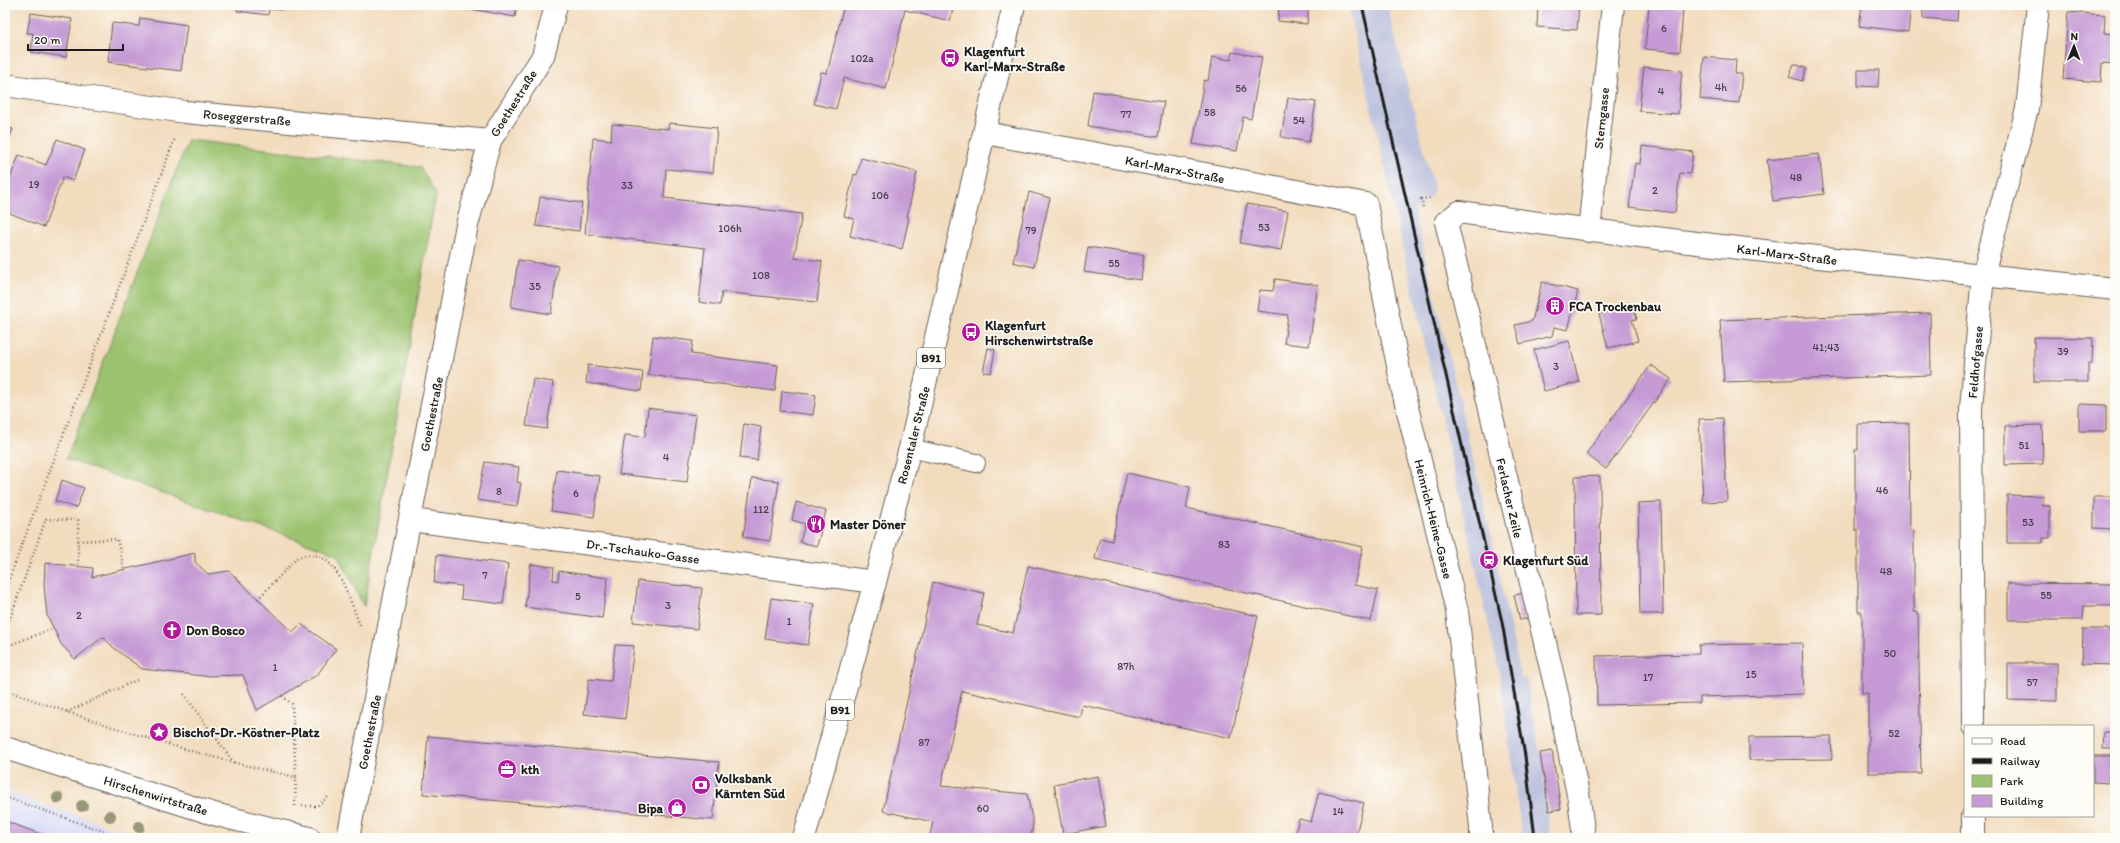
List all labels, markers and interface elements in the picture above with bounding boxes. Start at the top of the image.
house number: 6 [1661,22,1667,35]
scale bar [28,26,123,52]
north arrow [2054,26,2094,66]
text: N [2070,30,2078,43]
text: 20 m [34,33,61,47]
place label: Klagenfurt Karl-Marx-Straße [964,44,1065,74]
bus stop icon: Klagenfurt Karl-Marx-Straße [939,47,961,69]
house number: 102a [850,52,874,65]
street label: Goethestraße [487,67,540,140]
house number: 4h [1715,81,1727,94]
house number: 56 [1235,82,1247,95]
house number: 4 [1658,85,1665,98]
street label: Sterngasse [1591,87,1612,149]
street label: Roseggerstraße [203,106,291,129]
house number: 58 [1204,106,1216,119]
house number: 77 [1121,108,1132,121]
house number: 54 [1293,114,1306,127]
street label: Karl-Marx-Straße [1124,152,1226,186]
house number: 48 [1790,171,1802,184]
house number: 19 [29,178,40,191]
house number: 33 [621,179,633,192]
house number: 2 [1652,184,1658,197]
house number: 106 [871,189,889,202]
house number: 53 [1258,221,1270,234]
house number: 106h [718,222,742,235]
house number: 79 [1025,224,1037,237]
street label: Karl-Marx-Straße [1736,241,1838,268]
house number: 55 [1108,257,1120,270]
house number: 108 [752,269,770,282]
house number: 35 [529,280,541,293]
building icon: FCA Trockenbau [1544,295,1566,317]
place label: FCA Trockenbau [1569,299,1662,314]
place label: Klagenfurt Hirschenwirtstraße [985,318,1093,348]
bus stop icon: Klagenfurt Hirschenwirtstraße [960,321,982,343]
street label: Feldhofgasse [1965,325,1986,399]
house number: 41;43 [1812,341,1840,354]
house number: 39 [2057,345,2069,358]
road number: B91 [917,348,945,368]
house number: 3 [1553,360,1559,373]
street label: Goethestraße [417,375,446,453]
street label: Rosentaler Straße [894,384,933,486]
house number: 51 [2019,439,2029,452]
house number: 4 [663,451,670,464]
street label: Ferlacher Zeile [1493,457,1526,540]
street label: Heinrich-Heine-Gasse [1411,458,1456,581]
house number: 46 [1876,484,1888,497]
house number: 8 [496,485,502,498]
house number: 6 [573,487,579,500]
house number: 112 [753,503,769,516]
restaurant icon: Master Döner [805,513,827,535]
house number: 53 [2022,516,2034,529]
place label: Master Döner [830,517,907,532]
street label: Dr.-Tschauko-Gasse [585,536,701,567]
house number: 83 [1218,538,1230,551]
station icon: Klagenfurt Süd [1478,549,1500,571]
place label: Klagenfurt Süd [1503,553,1589,569]
house number: 48 [1880,565,1892,578]
house number: 7 [482,569,488,582]
house number: 55 [2040,589,2052,602]
house number: 5 [575,590,581,603]
house number: 3 [665,599,671,612]
house number: 2 [76,609,82,622]
house number: 1 [786,615,792,628]
church icon: Don Bosco [161,619,183,641]
place label: Don Bosco [186,623,245,638]
house number: 50 [1884,647,1896,660]
house number: 87h [1117,660,1135,673]
house number: 1 [272,661,278,674]
house number: 15 [1746,668,1757,681]
house number: 17 [1643,671,1654,684]
house number: 57 [2026,676,2038,689]
street label: Goethestraße [355,693,384,771]
road number: B91 [826,700,854,720]
place icon: Bischof-Dr.-Köstner-Platz [148,721,170,743]
place label: Bischof-Dr.-Köstner-Platz [173,725,320,740]
legend [1964,725,2094,817]
house number: 52 [1888,727,1900,740]
text: Road [2000,734,2026,748]
house number: 87 [918,736,930,749]
text: Railway [2000,754,2040,768]
office icon: kth [496,758,518,780]
place label: kth [521,762,541,777]
place label: Volksbank Kärnten Süd [715,771,786,801]
street label: Hirschenwirtstraße [102,772,210,818]
bank icon: Volksbank Kärnten Süd [690,774,712,796]
text: Park [2000,774,2024,788]
text: Building [2000,794,2044,808]
shop icon: Bipa [666,797,688,819]
place label: Bipa [638,801,664,817]
house number: 60 [977,802,990,815]
house number: 14 [1332,805,1344,818]

